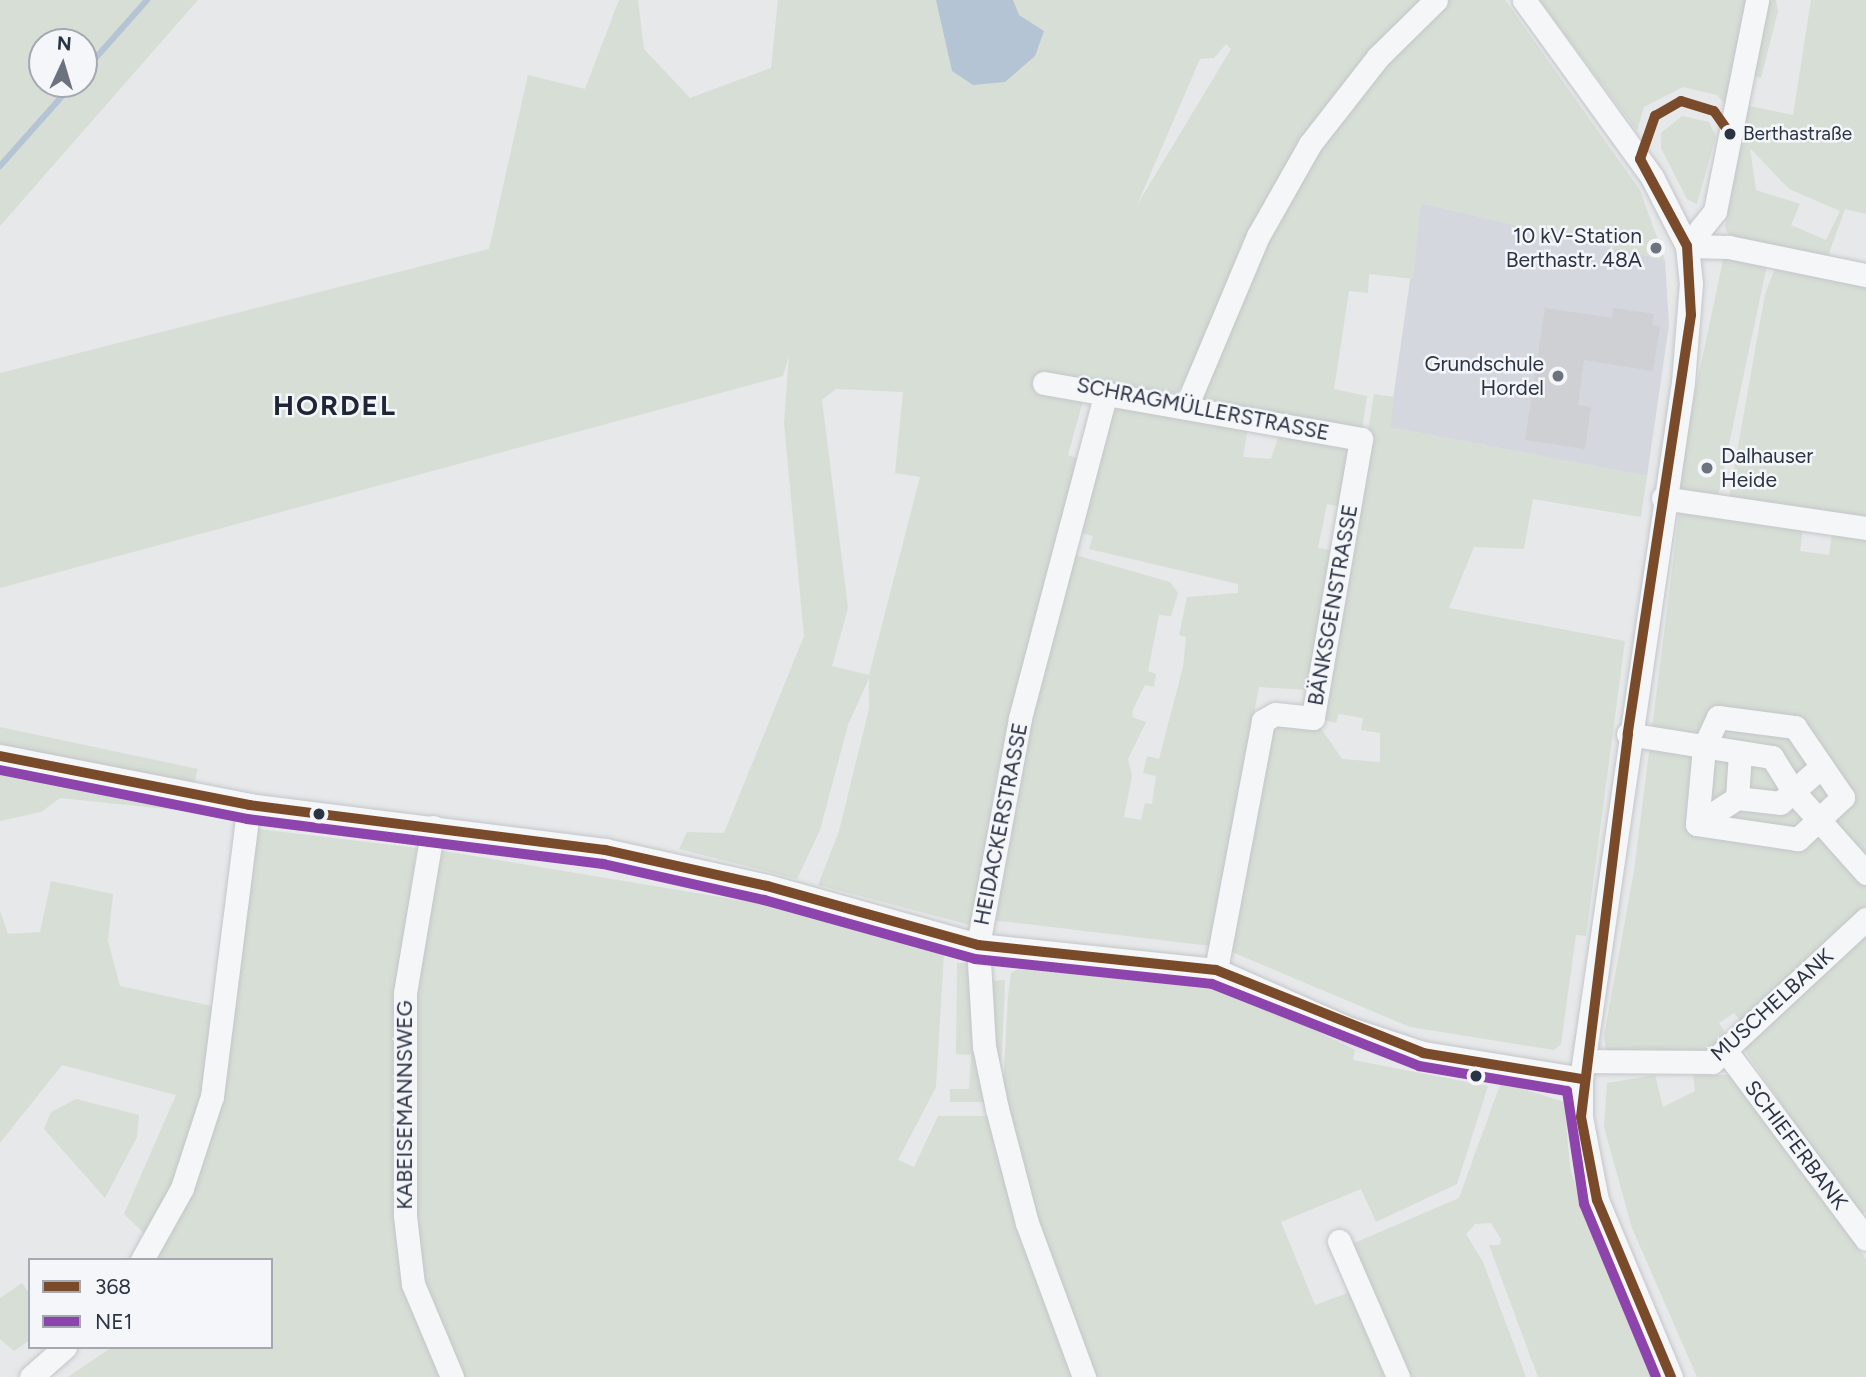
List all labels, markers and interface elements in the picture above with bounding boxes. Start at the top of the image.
north arrow [28,28,98,98]
text: N [56,32,72,56]
place label: Berthastraße [1743,123,1852,145]
marker: Berthastraße [1723,127,1737,141]
place label: 10 kV-Station Berthastr. 48A [1506,223,1642,273]
marker: 10 kV-Station Berthastr. 48A [1648,240,1664,256]
place label: Grundschule Hordel [1425,351,1544,401]
marker: Grundschule Hordel [1550,368,1566,384]
street label: SCHRAGMÜLLERSTRASSE [1075,372,1331,446]
district label: HORDEL [274,388,396,422]
place label: Dalhauser Heide [1721,443,1813,493]
marker: Dalhauser Heide [1699,460,1715,476]
street label: BÄNKSGENSTRASSE [1303,502,1363,708]
street label: HEIDACKERSTRASSE [969,721,1033,927]
unlabelled marker [312,807,326,821]
street label: MUSCHELBANK [1706,943,1838,1067]
street label: KABEISEMANNSWEG [392,1000,418,1210]
unlabelled marker [1469,1069,1483,1083]
street label: SCHIEFERBANK [1739,1076,1853,1214]
legend [28,1258,273,1349]
text: 368 [95,1274,131,1299]
text: NE1 [95,1309,132,1334]

